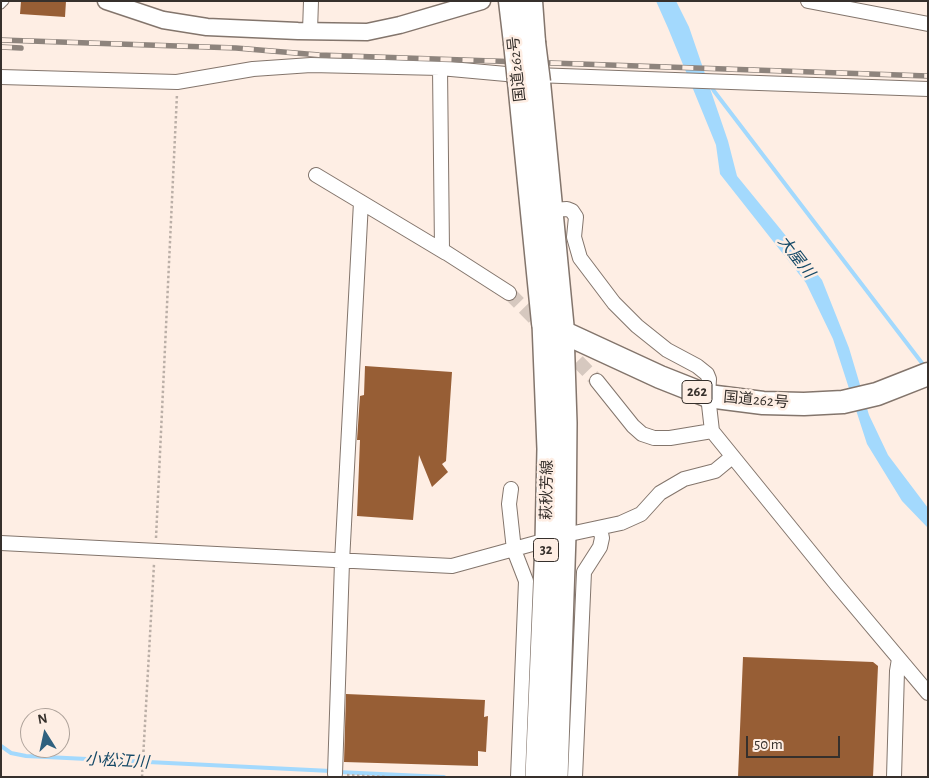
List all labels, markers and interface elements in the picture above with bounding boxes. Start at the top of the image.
street label: 国道262号 [505,35,529,103]
water label: 大屋川 [774,232,818,282]
road number: 262 [682,381,712,404]
street label: 国道262号 [722,388,790,412]
street label: 萩秋芳線 [537,460,557,520]
road number: 32 [534,538,558,562]
north arrow [20,708,70,758]
text: N [37,711,49,727]
scale bar [749,726,843,758]
text: 50 m [754,737,783,752]
water label: 小松江川 [85,750,149,772]

